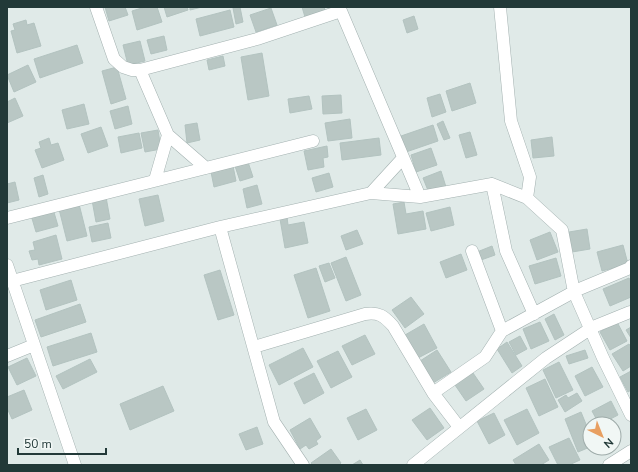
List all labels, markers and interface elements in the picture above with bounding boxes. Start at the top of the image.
north arrow [582,416,622,456]
scale bar [18,430,106,456]
text: N [600,435,617,451]
text: 50 m [24,436,52,452]

